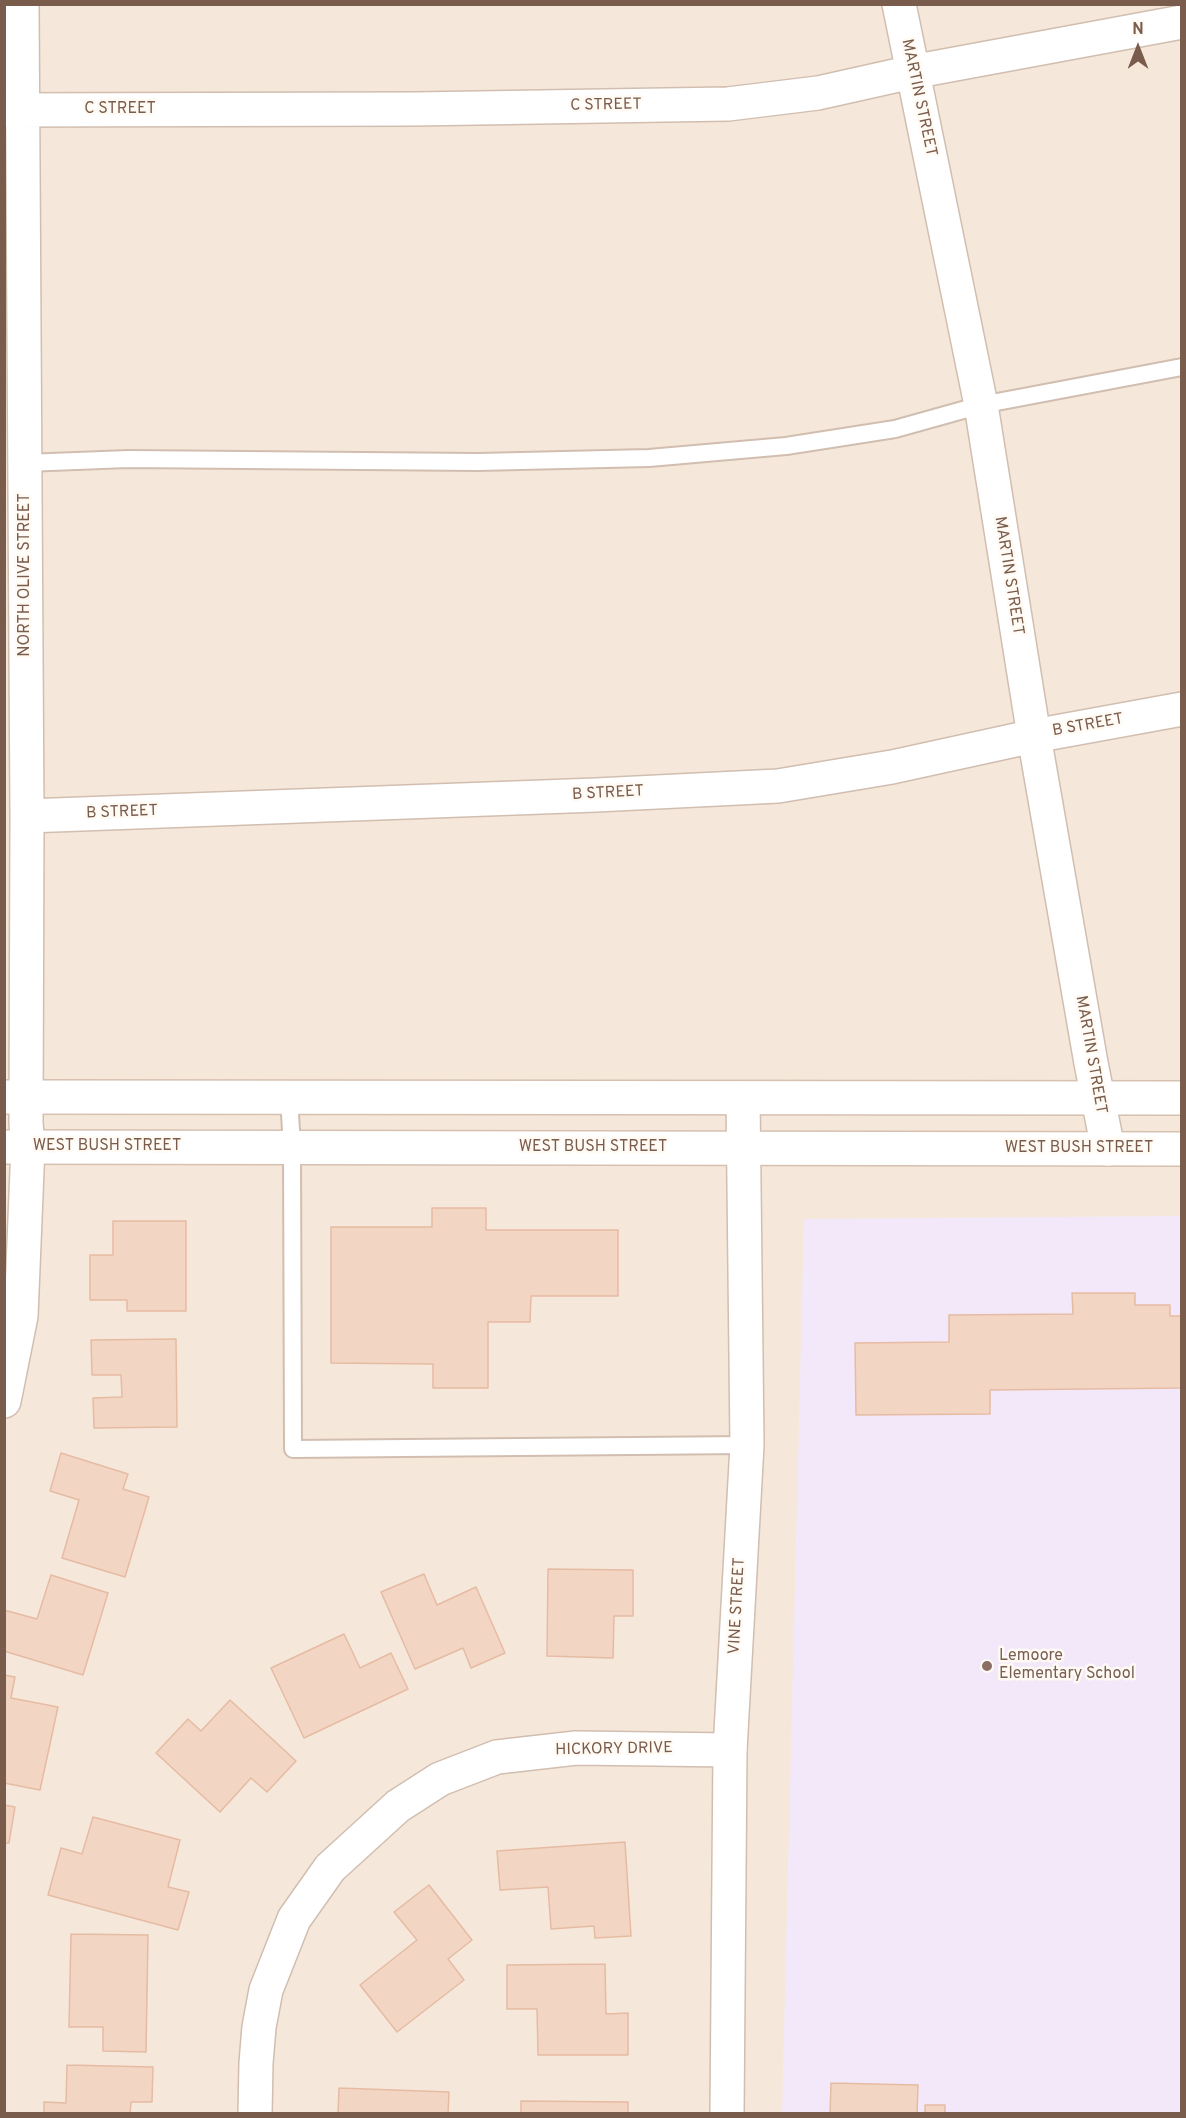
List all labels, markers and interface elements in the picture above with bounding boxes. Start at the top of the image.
north arrow [1108,18,1168,78]
text: N [1132,20,1144,40]
street label: MARTIN STREET [896,37,940,159]
street label: C STREET [570,96,642,116]
street label: C STREET [84,100,156,120]
street label: NORTH OLIVE STREET [16,493,36,657]
street label: MARTIN STREET [989,515,1027,637]
street label: B STREET [1051,710,1125,742]
street label: B STREET [572,783,644,805]
street label: B STREET [86,802,158,824]
street label: MARTIN STREET [1070,994,1110,1116]
street label: WEST BUSH STREET [33,1137,181,1157]
street label: WEST BUSH STREET [519,1138,667,1158]
street label: WEST BUSH STREET [1005,1139,1153,1159]
street label: VINE STREET [726,1557,750,1655]
place label: Lemoore Elementary School [999,1647,1135,1685]
marker: Lemoore Elementary School [980,1659,994,1673]
street label: HICKORY DRIVE [555,1739,673,1761]

